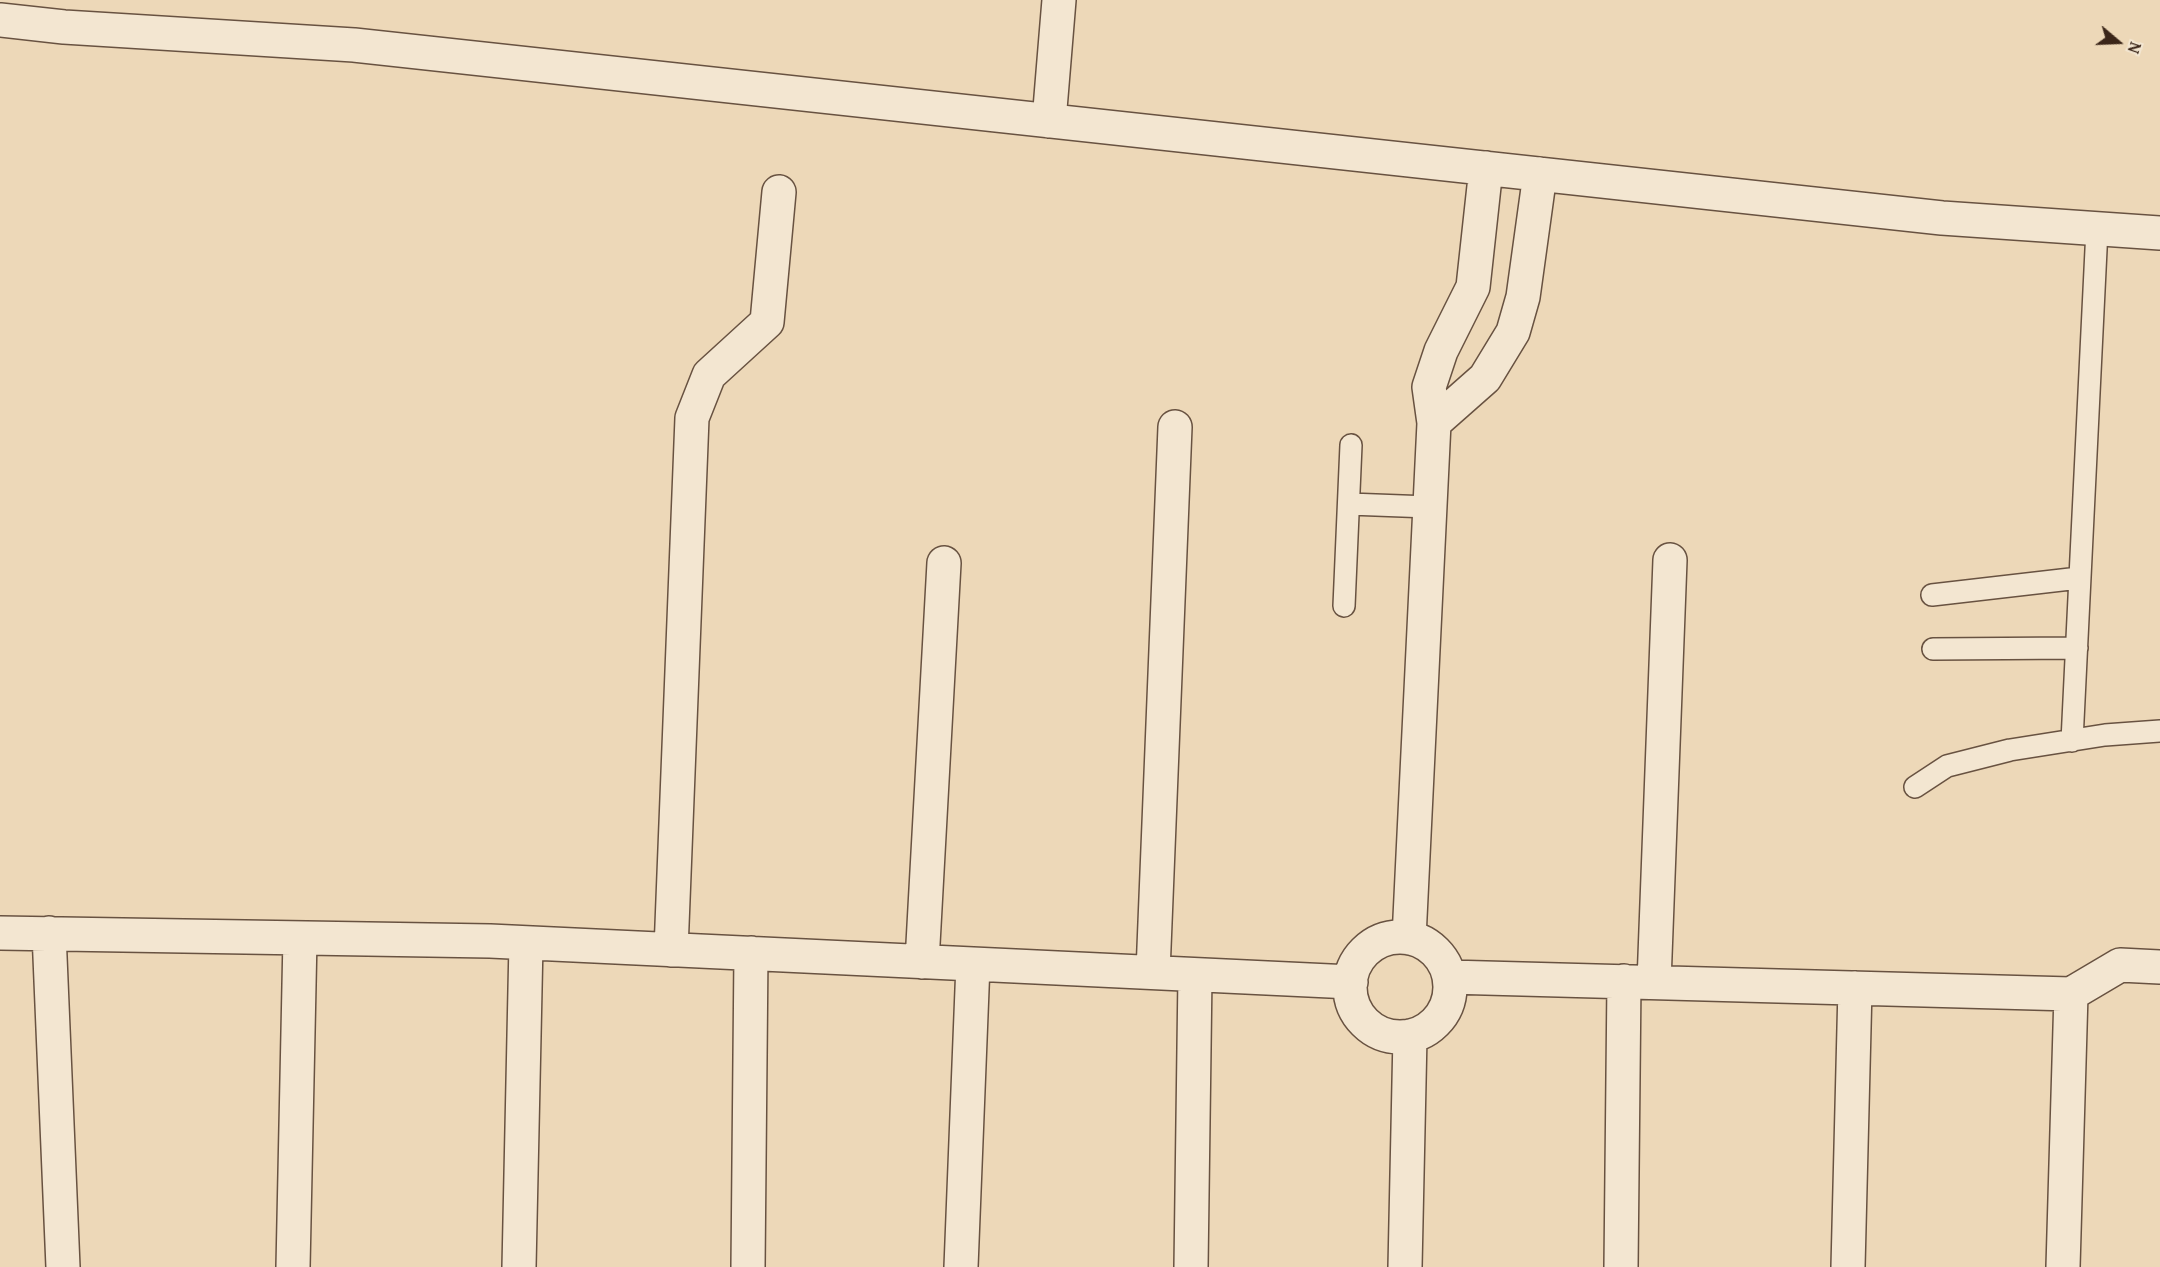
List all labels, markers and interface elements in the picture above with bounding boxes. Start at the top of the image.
north arrow [2088,12,2148,72]
text: N [2122,39,2148,57]

